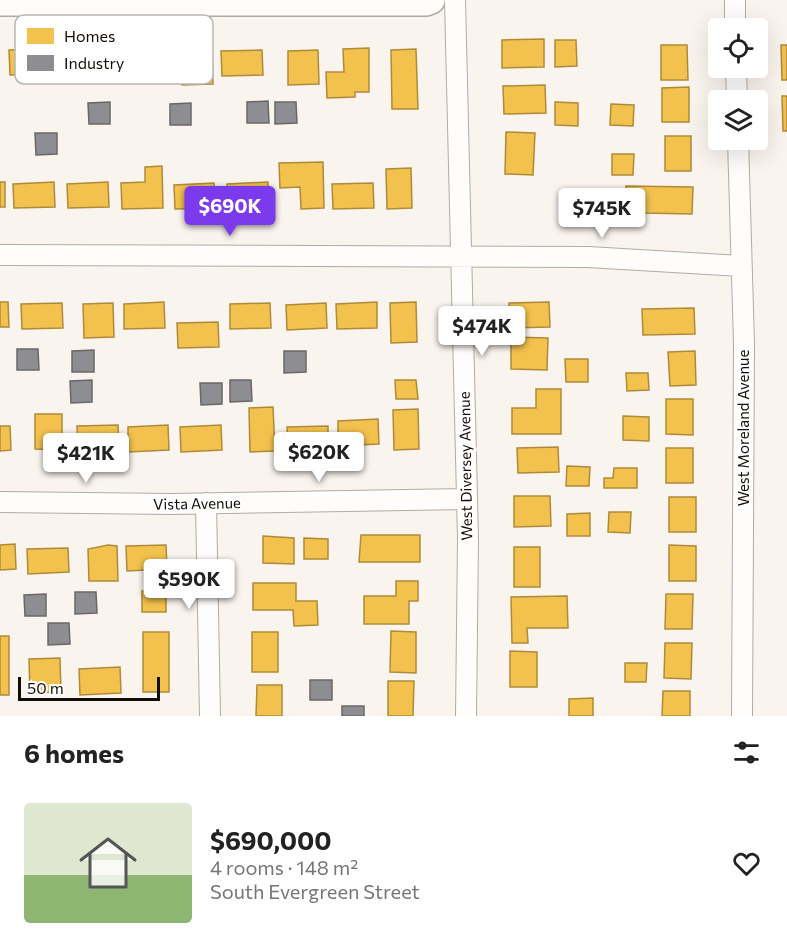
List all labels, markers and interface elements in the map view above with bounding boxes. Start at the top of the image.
legend [15,15,213,84]
map controls [708,18,768,150]
button: locate [708,18,768,78]
text: Homes [64,26,115,45]
text: Industry [64,53,124,72]
button: layers [708,90,768,150]
pin: $690K [188,186,272,237]
pin: $745K [560,188,644,239]
text: $690K [198,193,262,217]
text: $745K [572,195,632,219]
pin: $474K [440,306,524,357]
text: $474K [452,313,512,337]
street label: West Moreland Avenue [734,350,752,506]
street label: West Diversey Avenue [455,391,475,541]
pin: $620K [277,432,361,483]
pin: $421K [44,433,128,484]
text: $620K [288,439,350,463]
text: $421K [57,440,115,464]
street label: Vista Avenue [153,493,241,513]
pin: $590K [147,559,231,610]
text: $590K [158,566,220,590]
scale bar [18,674,160,702]
text: 50 m [27,678,64,697]
icon: filters [730,736,763,769]
text: 6 homes [24,737,124,768]
text: $690,000 [210,824,332,855]
icon: home [72,827,144,899]
icon: heart [730,847,763,880]
text: 4 rooms · 148 m² [210,855,358,879]
text: South Evergreen Street [210,879,420,903]

